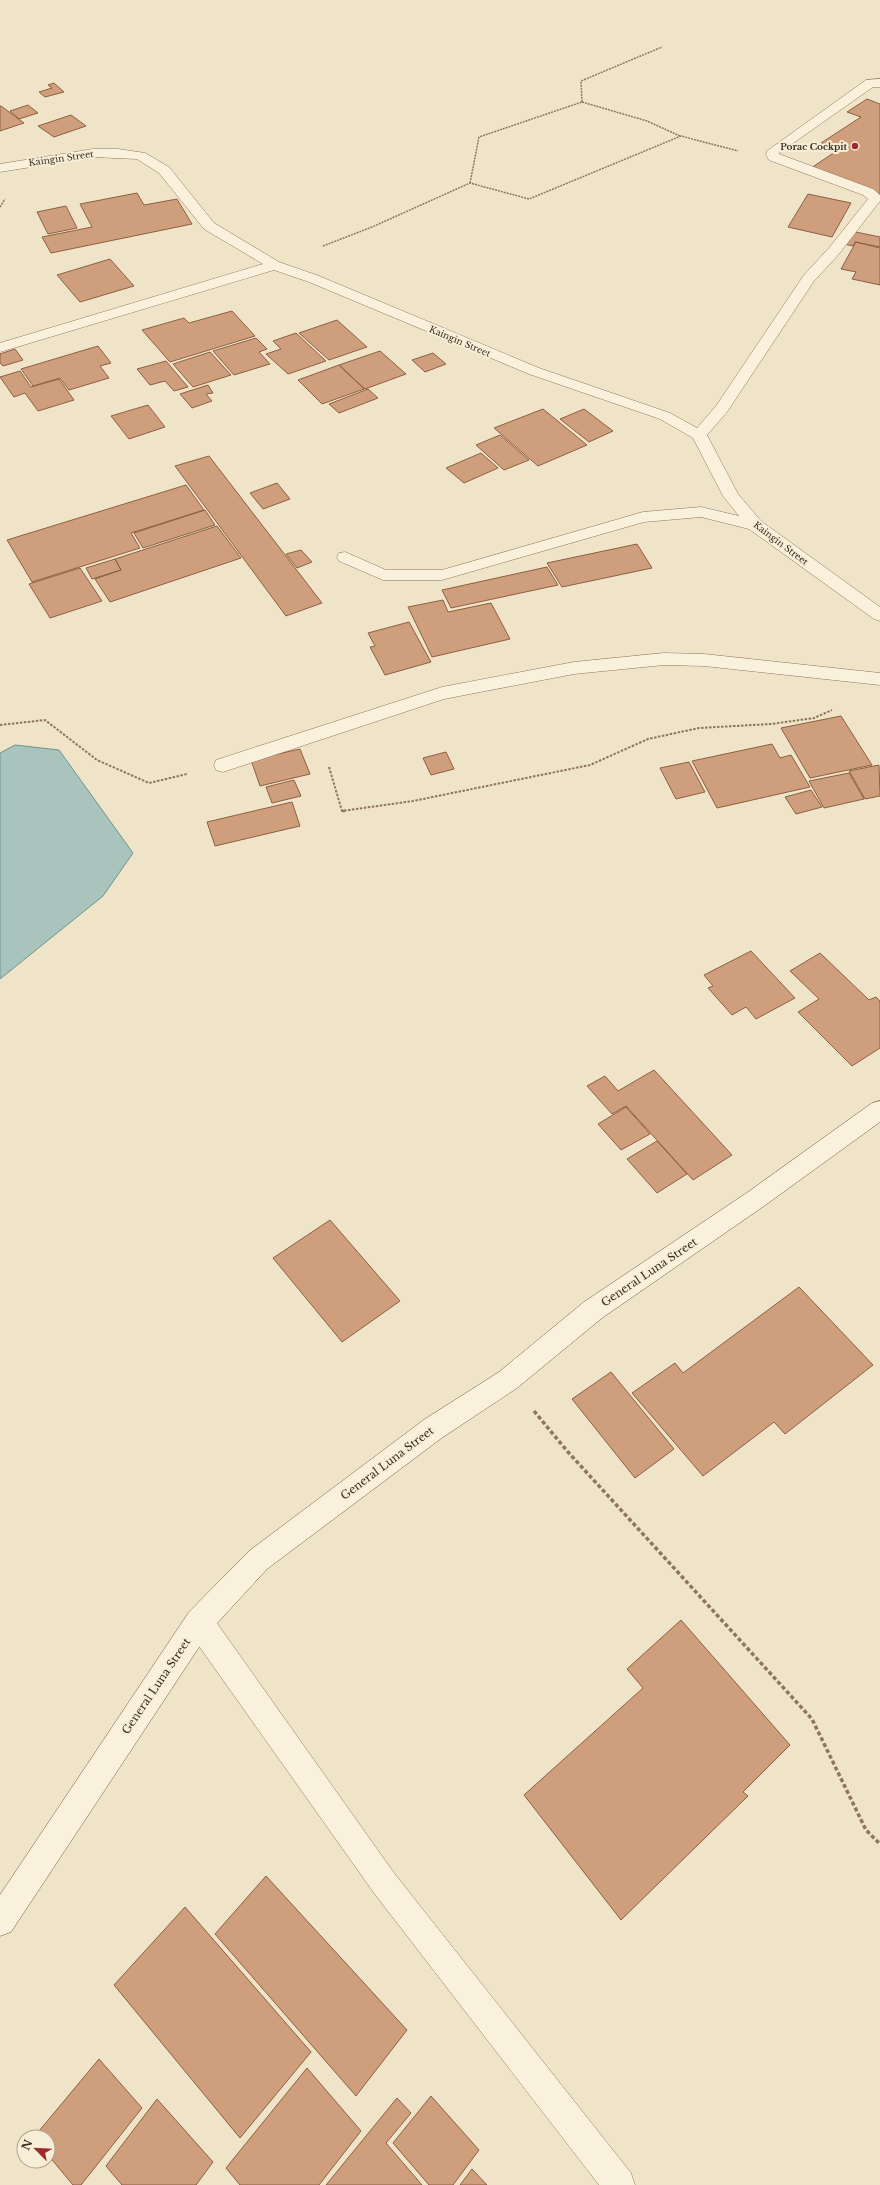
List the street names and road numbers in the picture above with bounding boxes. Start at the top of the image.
street label: Kaingin Street [28,148,95,168]
street label: Kaingin Street [428,323,493,359]
street label: Kaingin Street [751,519,811,567]
street label: General Luna Street [598,1234,700,1309]
street label: General Luna Street [338,1423,437,1503]
street label: General Luna Street [119,1635,194,1737]

